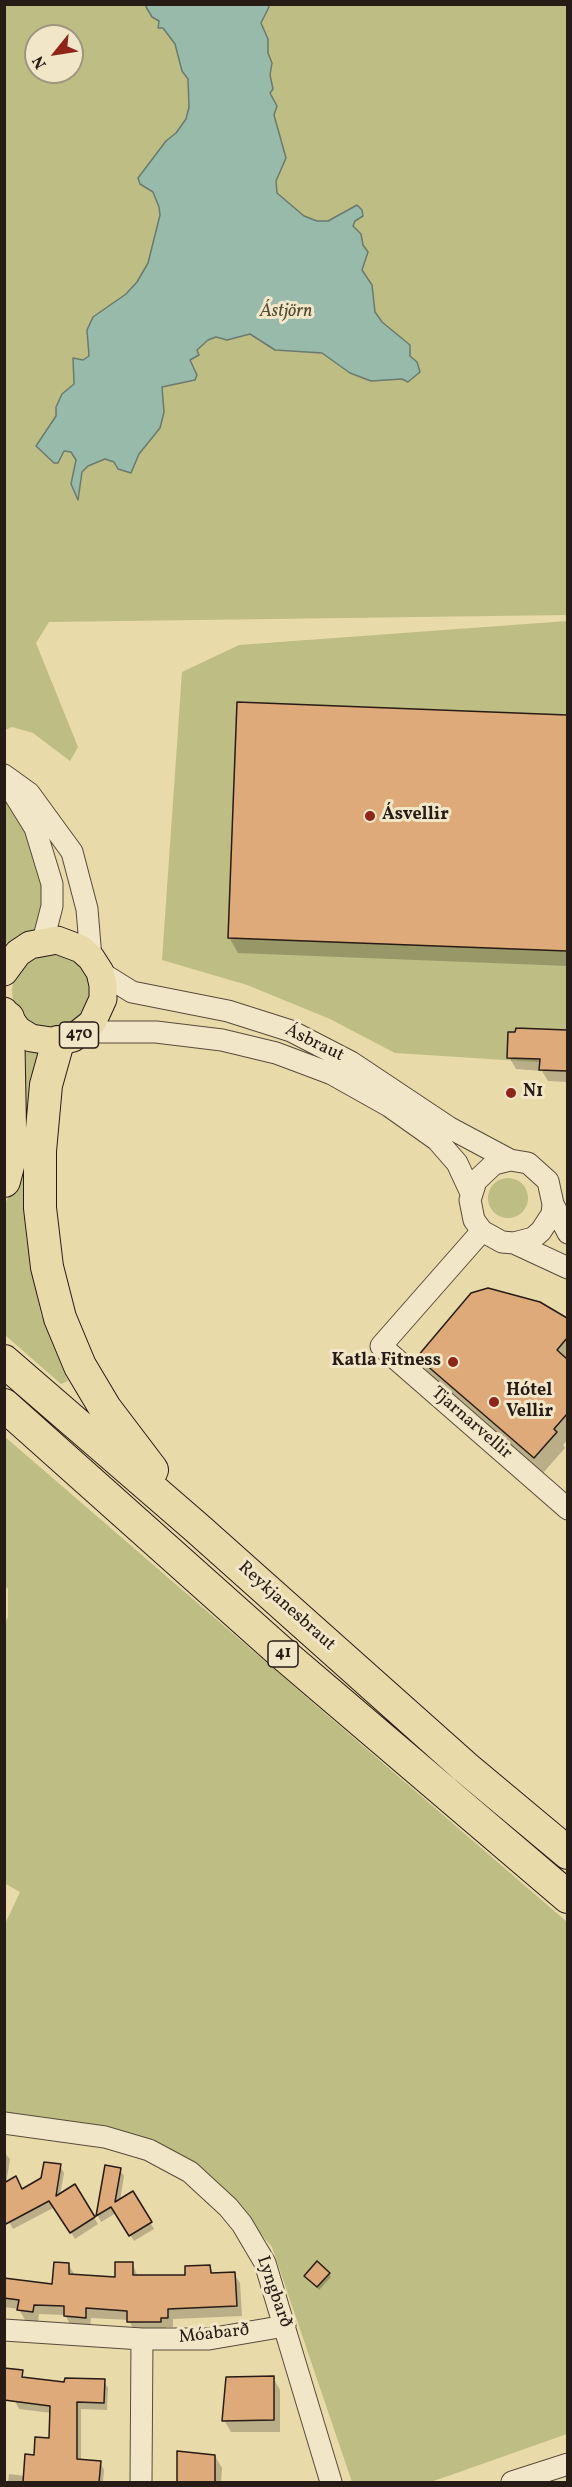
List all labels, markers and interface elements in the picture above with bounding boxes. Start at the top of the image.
north arrow [24,24,84,84]
text: N [28,51,53,73]
park label: Ástjörn [260,302,312,324]
place label: Ásvellir [382,805,449,827]
marker: Ásvellir [363,809,377,823]
street label: Ásbraut [281,1020,347,1068]
road number: 470 [60,1022,98,1048]
place label: N1 [523,1082,543,1104]
marker: N1 [504,1086,518,1100]
place label: Katla Fitness [332,1351,441,1373]
marker: Katla Fitness [446,1355,460,1369]
place label: Hótel Vellir [506,1381,553,1424]
street label: Tjarnarvellir [426,1383,516,1465]
marker: Hótel Vellir [487,1395,501,1409]
street label: Reykjanesbraut [233,1558,339,1656]
road number: 41 [268,1641,298,1667]
street label: Lyngbarð [251,2253,295,2331]
street label: Móabarð [178,2321,250,2349]

